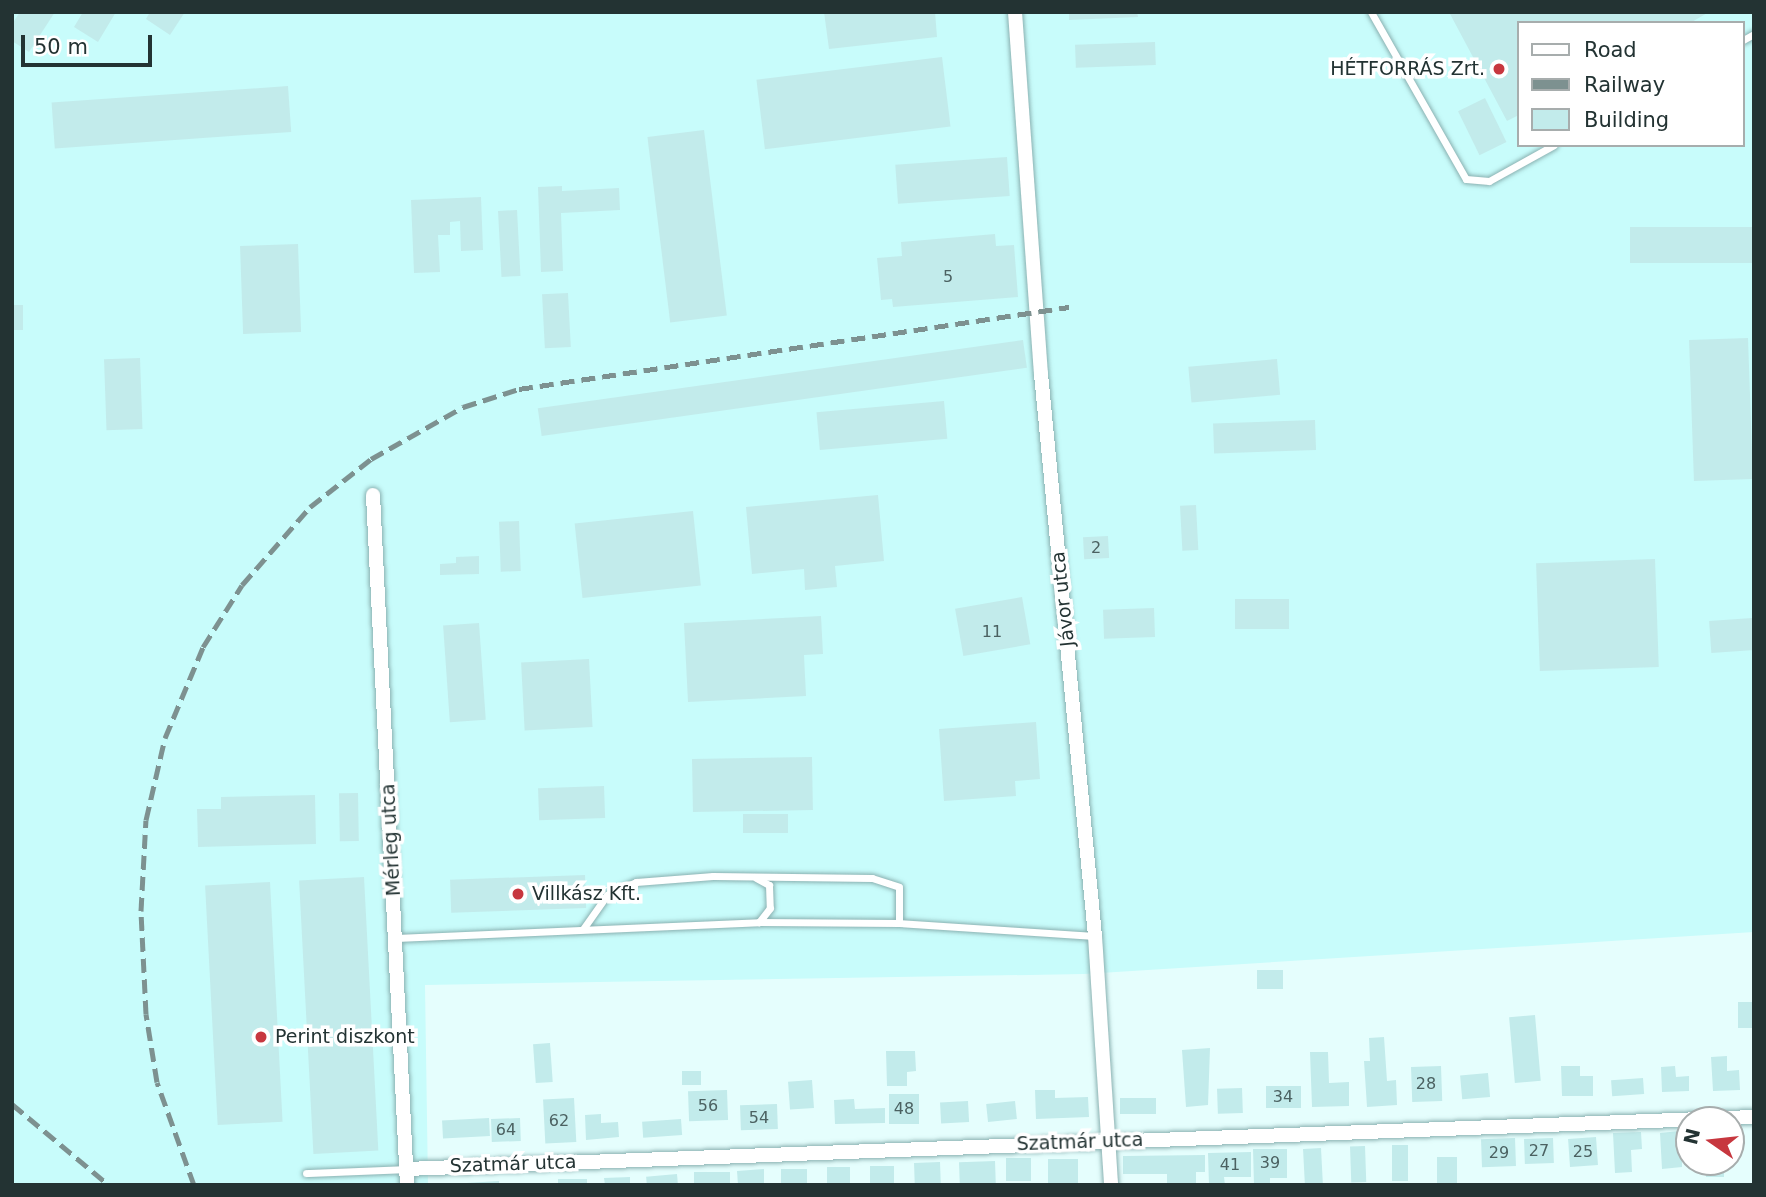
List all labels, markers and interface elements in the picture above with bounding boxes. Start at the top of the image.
scale bar [24,21,156,65]
legend [1518,21,1745,147]
text: 50 m [34,35,88,59]
text: Road [1584,38,1637,62]
place label: HÉTFORRÁS Zrt. [1330,58,1485,80]
marker: HÉTFORRÁS Zrt. [1491,61,1507,77]
text: Railway [1584,73,1665,97]
text: Building [1584,108,1669,132]
house number: 5 [943,267,953,287]
house number: 2 [1091,538,1101,558]
street label: Jávor utca [1047,550,1079,648]
house number: 11 [982,622,1002,642]
street label: Mérleg utca [377,783,405,897]
place label: Villkász Kft. [532,883,641,905]
marker: Villkász Kft. [510,886,526,902]
place label: Perint diszkont [275,1026,415,1048]
marker: Perint diszkont [253,1029,269,1045]
house number: 28 [1416,1074,1436,1094]
house number: 34 [1273,1087,1293,1107]
house number: 56 [698,1096,718,1116]
house number: 48 [894,1099,914,1119]
north arrow [1675,1106,1745,1176]
house number: 54 [749,1108,769,1128]
house number: 62 [549,1111,569,1131]
house number: 64 [496,1120,516,1140]
text: N [1679,1126,1704,1147]
street label: Szatmár utca [1016,1128,1144,1156]
house number: 27 [1529,1141,1549,1161]
house number: 25 [1573,1142,1593,1162]
house number: 29 [1489,1143,1509,1163]
street label: Szatmár utca [449,1150,577,1178]
house number: 39 [1260,1153,1280,1173]
house number: 41 [1220,1155,1240,1175]

